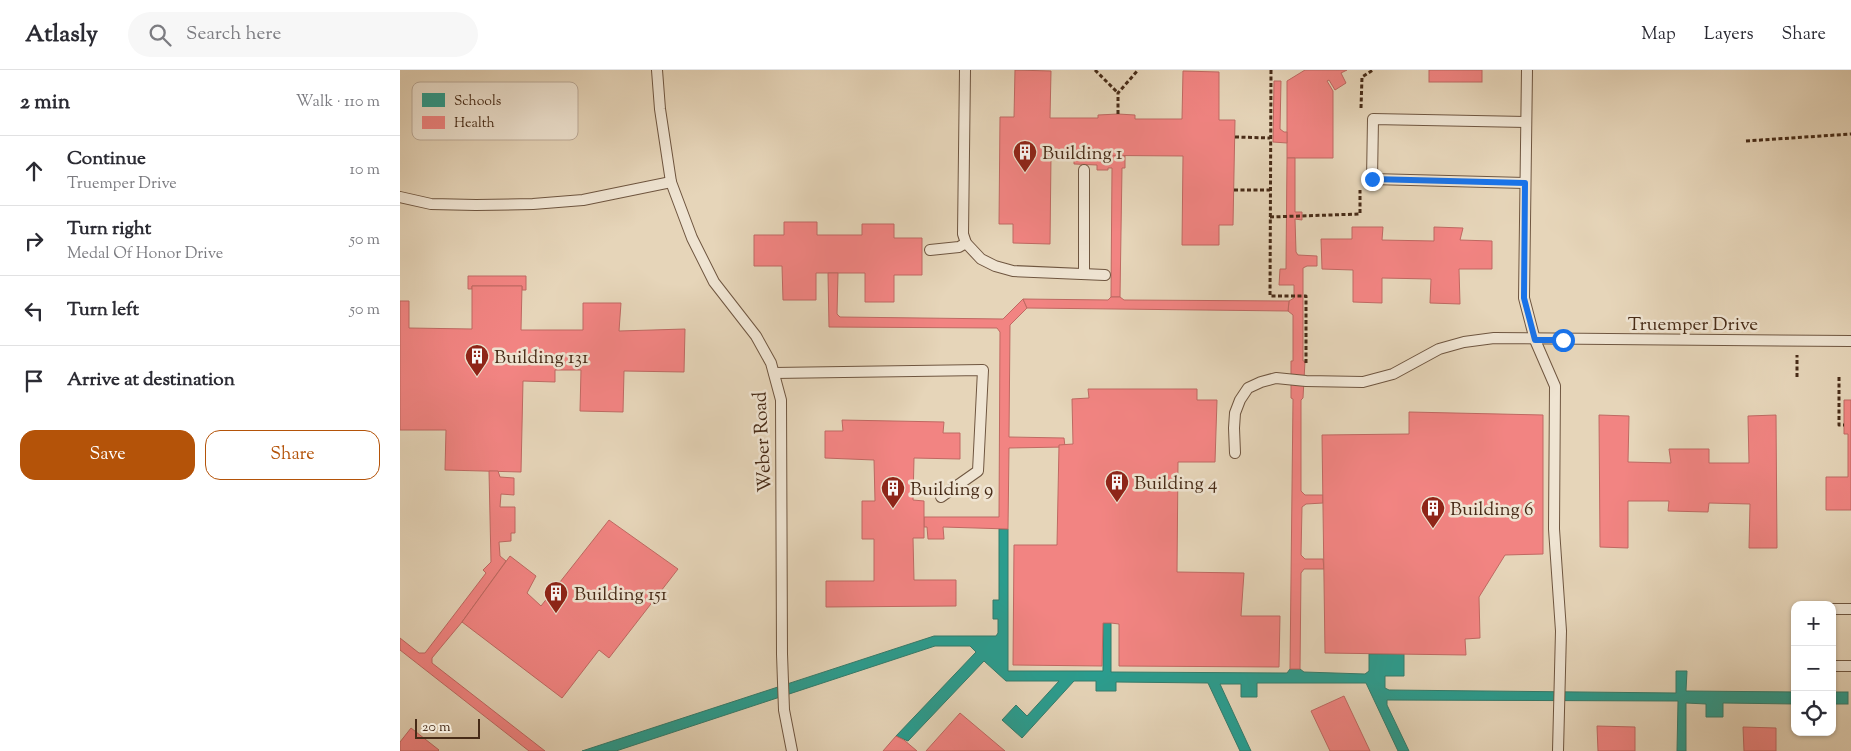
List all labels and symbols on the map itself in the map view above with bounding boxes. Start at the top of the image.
legend [412,82,578,140]
text: Schools [454,92,501,112]
text: Health [454,114,495,134]
building icon: Building 1 [1012,139,1038,173]
place label: Building 1 [1042,141,1123,168]
route end [1361,168,1384,191]
street label: Truemper Drive [1628,312,1758,339]
route start [1552,329,1575,352]
building icon: Building 131 [464,343,490,377]
place label: Building 131 [494,345,589,372]
street label: Weber Road [747,390,780,493]
building icon: Building 4 [1104,469,1130,503]
place label: Building 4 [1134,471,1218,498]
building icon: Building 9 [880,475,906,509]
place label: Building 9 [910,477,993,504]
building icon: Building 6 [1420,495,1446,529]
place label: Building 6 [1450,497,1533,524]
building icon: Building 151 [543,580,569,614]
place label: Building 151 [574,582,668,609]
scale bar [415,716,480,739]

